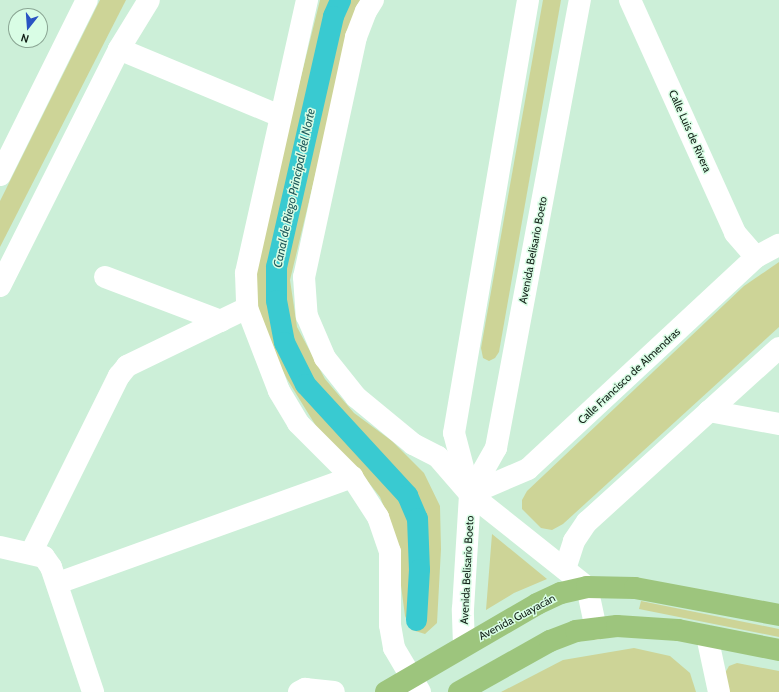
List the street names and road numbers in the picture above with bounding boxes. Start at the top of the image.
street label: Calle Luis de Rivera [666,88,714,174]
street label: Avenida Belisario Boeto [516,195,550,305]
street label: Calle Francisco de Almendras [575,325,683,427]
street label: Avenida Belisario Boeto [458,515,476,625]
street label: Avenida Guayacán [476,591,558,643]

